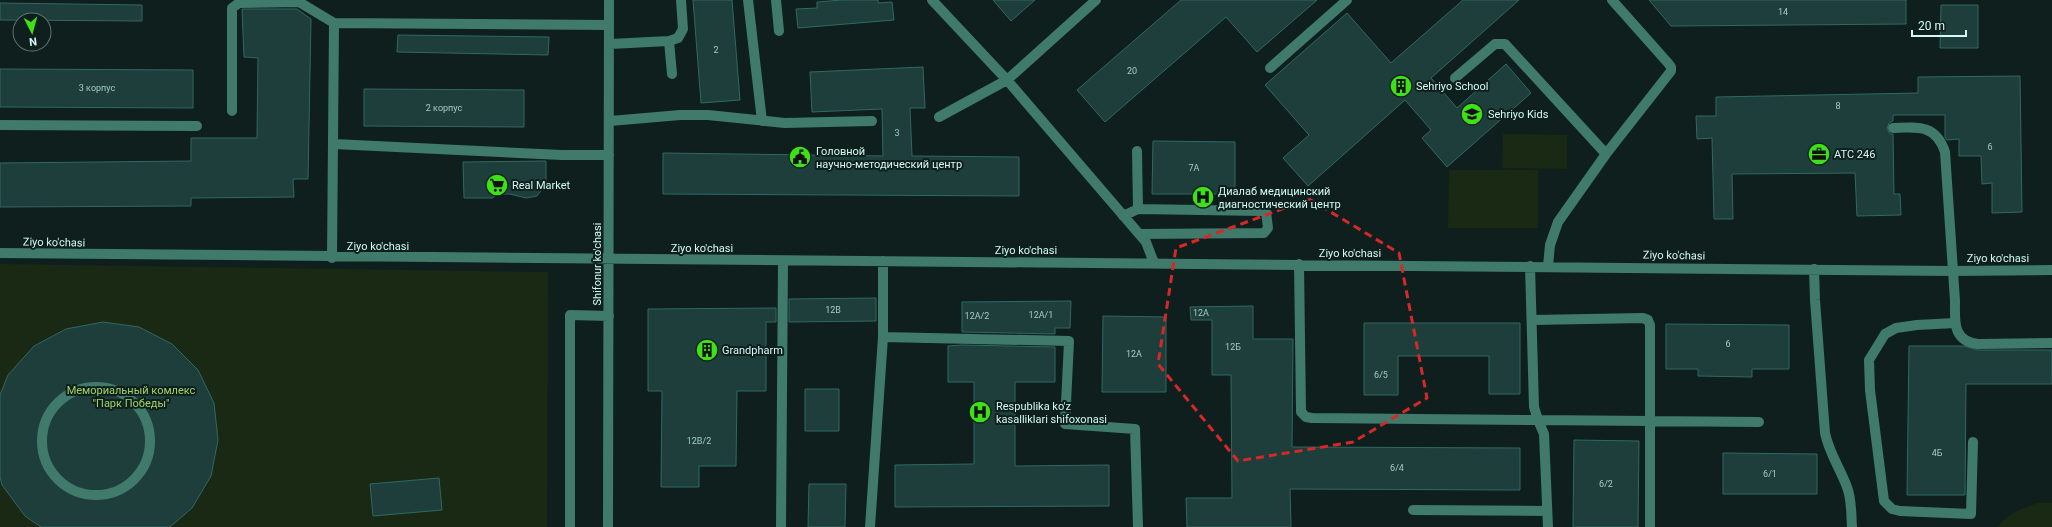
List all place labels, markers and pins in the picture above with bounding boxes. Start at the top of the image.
building icon: Sehriyo School [1388,73,1414,99]
place label: Sehriyo School [1416,80,1489,93]
school or university icon: Sehriyo Kids [1459,101,1485,127]
place label: Sehriyo Kids [1488,108,1549,121]
office icon: АТС 246 [1806,141,1832,167]
public building icon: Головной научно-методический центр [787,144,813,170]
place label: Головной научно-методический центр [816,145,962,171]
place label: АТС 246 [1834,148,1875,161]
supermarket icon: Real Market [484,172,510,198]
place label: Real Market [512,179,571,192]
hospital icon: Диалаб медицинский диагностический центр [1190,184,1216,210]
place label: Диалаб медицинский диагностический центр [1218,185,1341,211]
building icon: Grandpharm [694,337,720,363]
place label: Grandpharm [722,344,783,357]
hospital icon: Respublika ko'z kasalliklari shifoxonasi [967,399,993,425]
place label: Respublika ko'z kasalliklari shifoxonasi [996,400,1107,426]

